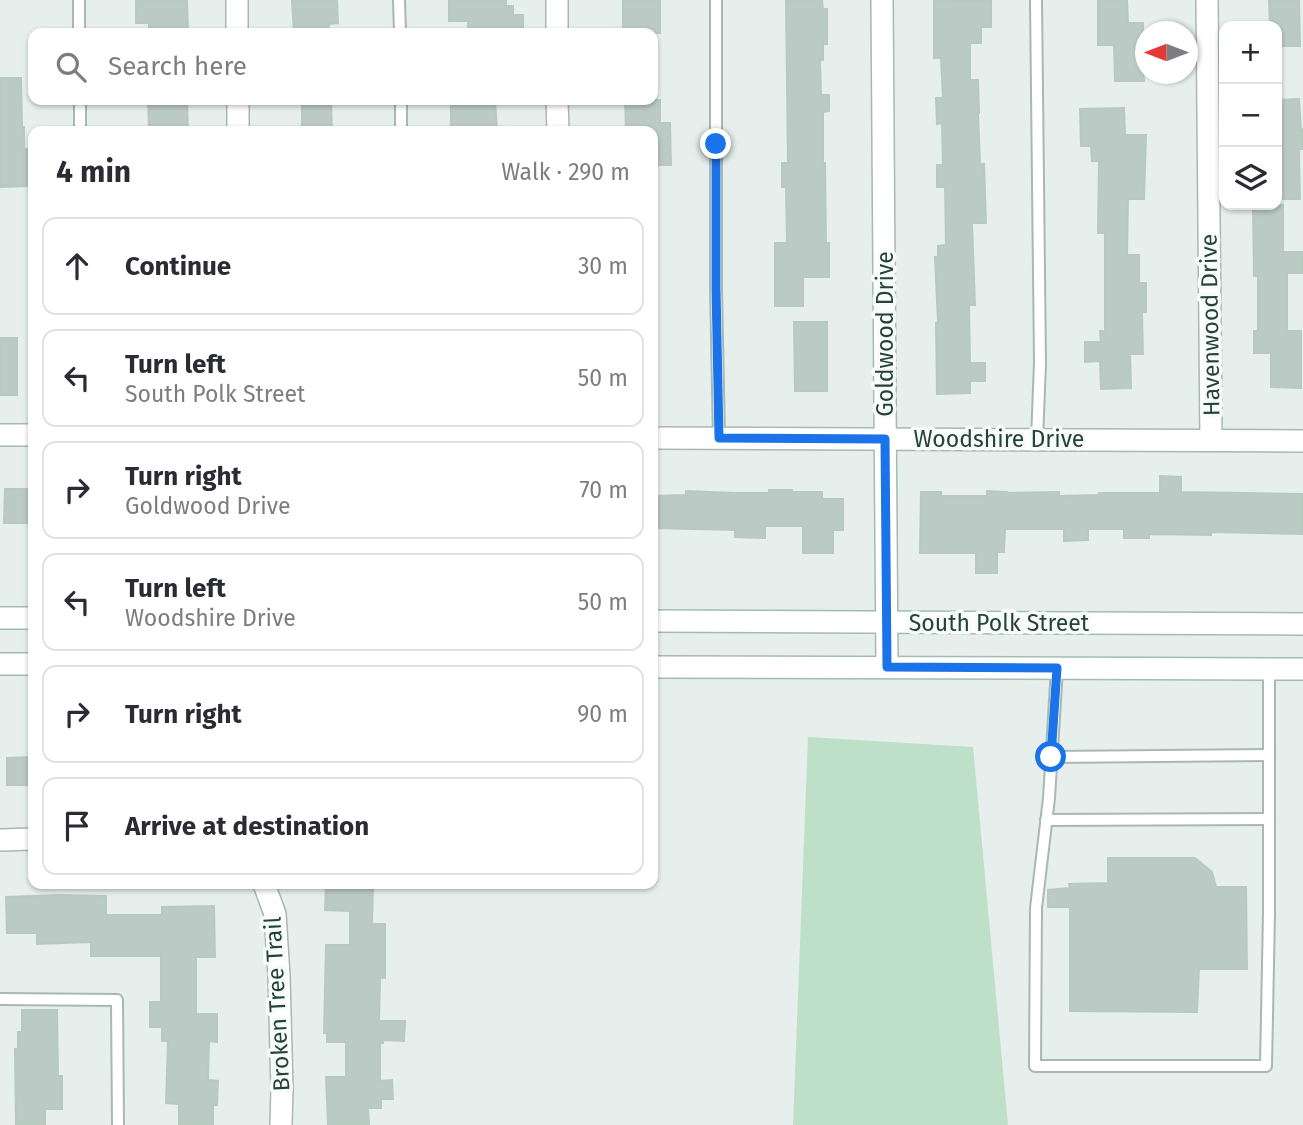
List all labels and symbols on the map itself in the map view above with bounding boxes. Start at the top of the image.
north arrow [1135,21,1198,84]
route end [700,128,731,159]
street label: Havenwood Drive [1194,234,1226,416]
street label: Goldwood Drive [871,251,899,417]
street label: Woodshire Drive [914,425,1084,453]
street label: South Polk Street [909,609,1090,637]
route start [1035,741,1066,772]
street label: Broken Tree Trail [258,916,296,1092]

